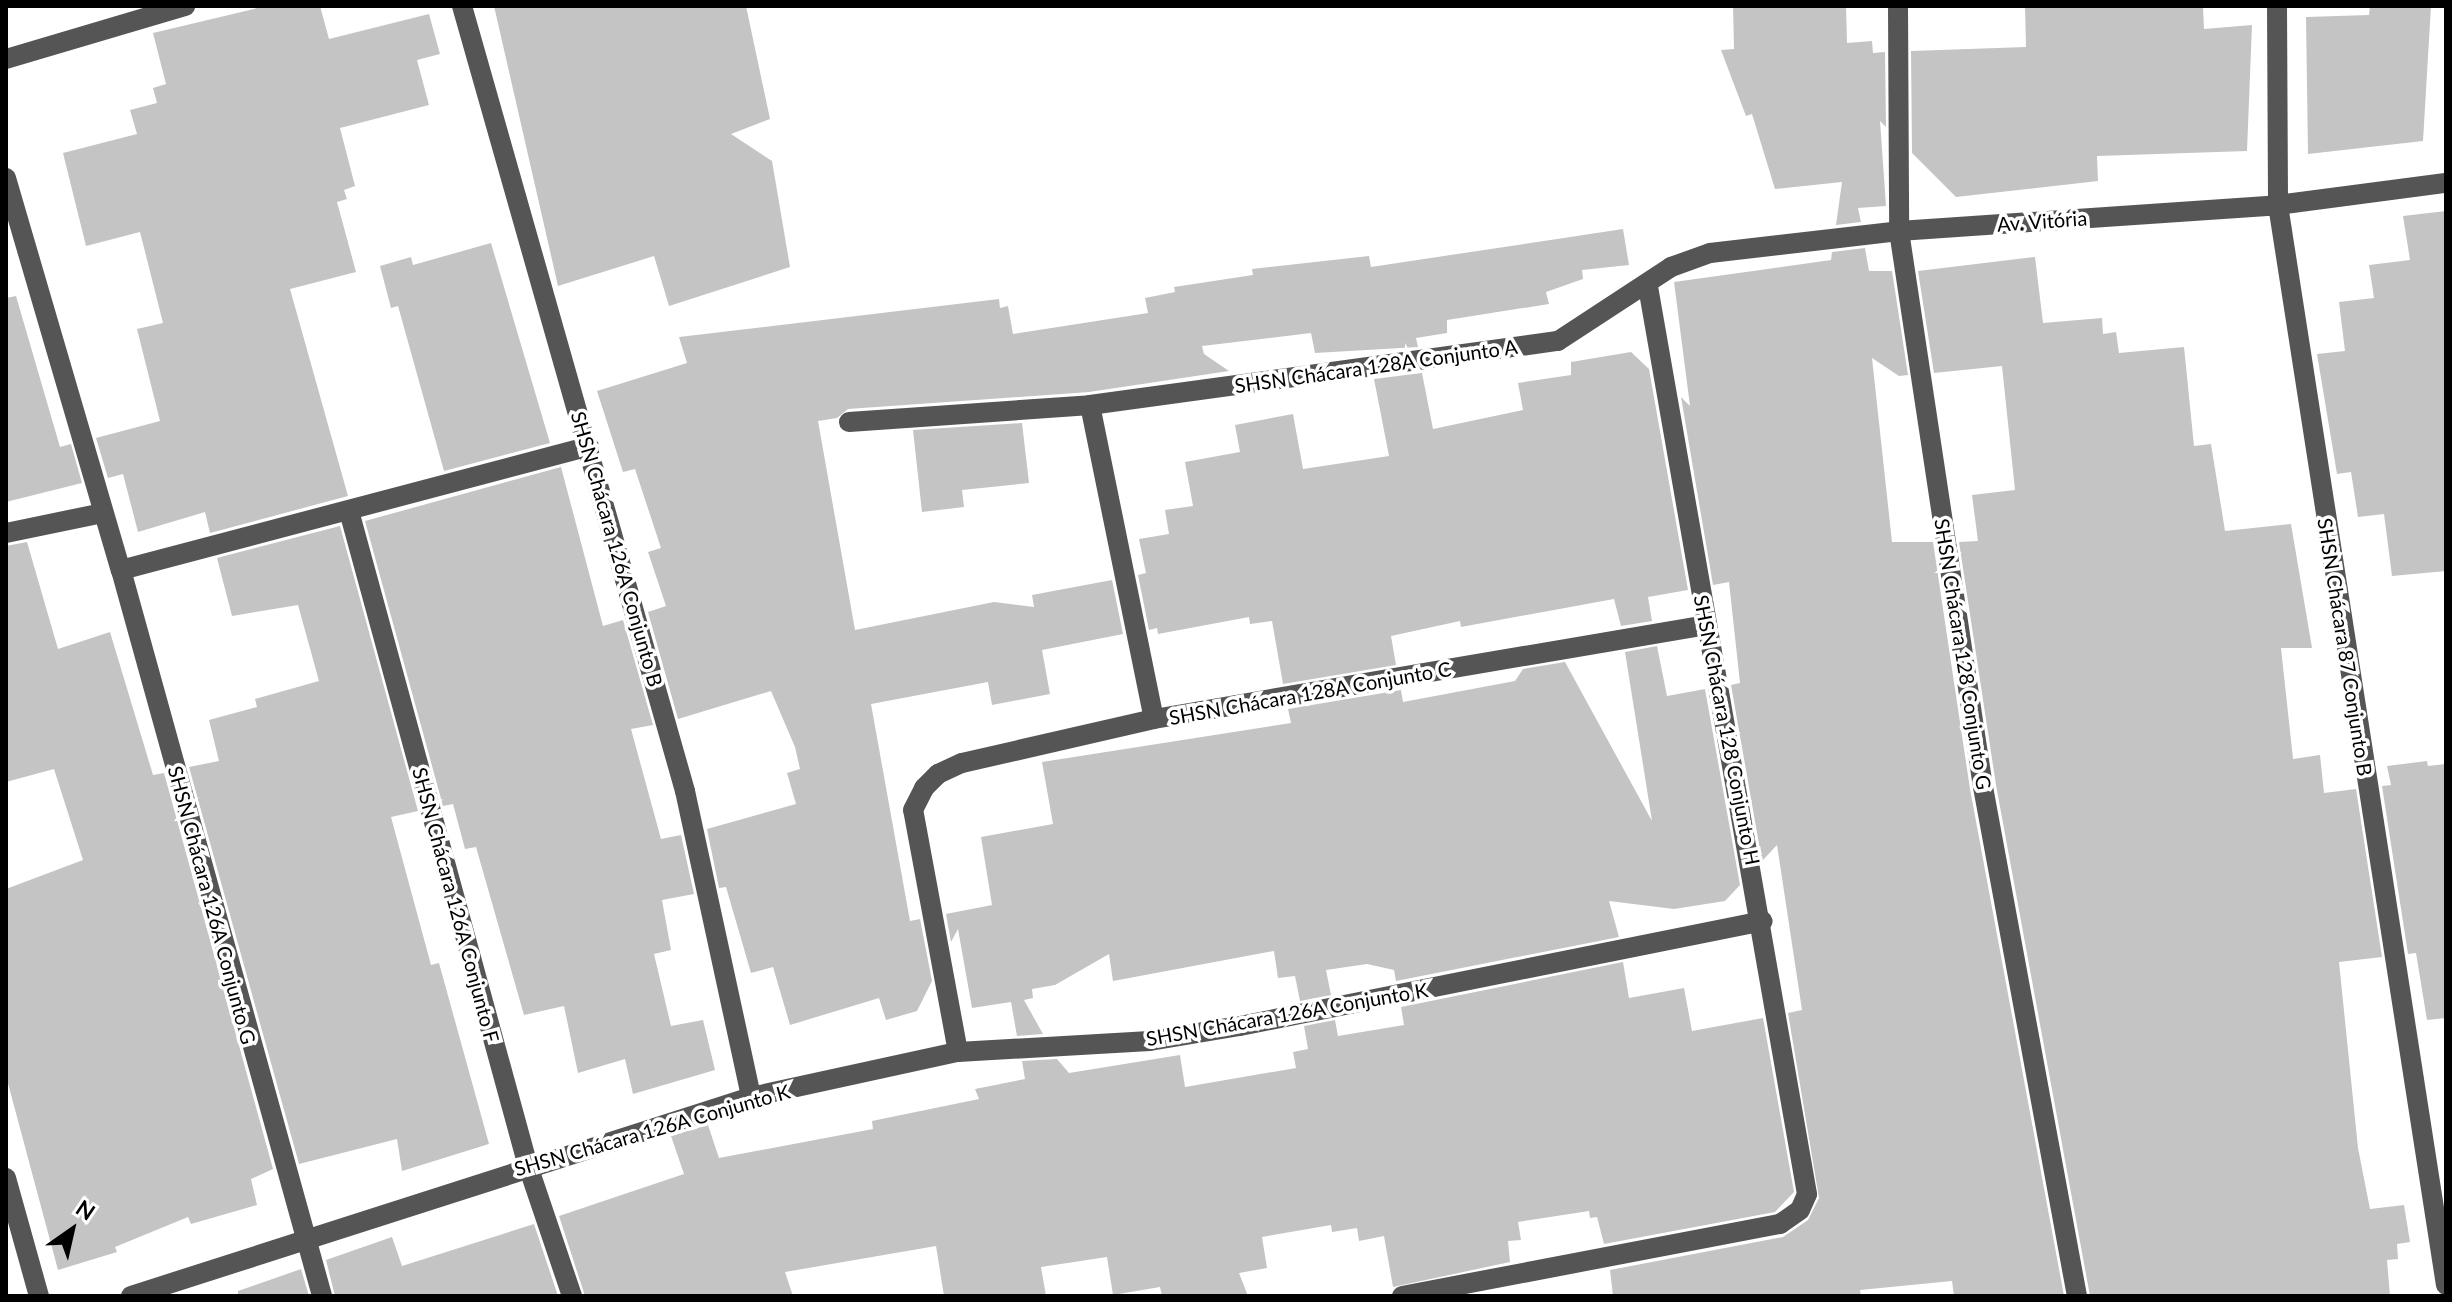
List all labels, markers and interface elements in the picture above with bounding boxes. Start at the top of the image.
street label: Av. Vitória [1996,206,2088,236]
street label: SHSN Chácara 128A Conjunto A [1232,334,1520,398]
street label: SHSN Chácara 126A Conjunto B [566,408,668,690]
street label: SHSN Chácara 87 Conjunto B [2313,516,2377,778]
street label: SHSN Chácara 128 Conjunto G [1930,517,1996,791]
street label: SHSN Chácara 128 Conjunto H [1689,593,1765,867]
street label: SHSN Chácara 128A Conjunto C [1167,656,1453,730]
street label: SHSN Chácara 126A Conjunto G [163,763,261,1047]
street label: SHSN Chácara 126A Conjunto F [408,765,504,1045]
street label: SHSN Chácara 126A Conjunto K [1144,977,1430,1051]
street label: SHSN Chácara 126A Conjunto K [511,1079,793,1181]
north arrow [32,1190,112,1270]
text: N [71,1194,100,1226]

